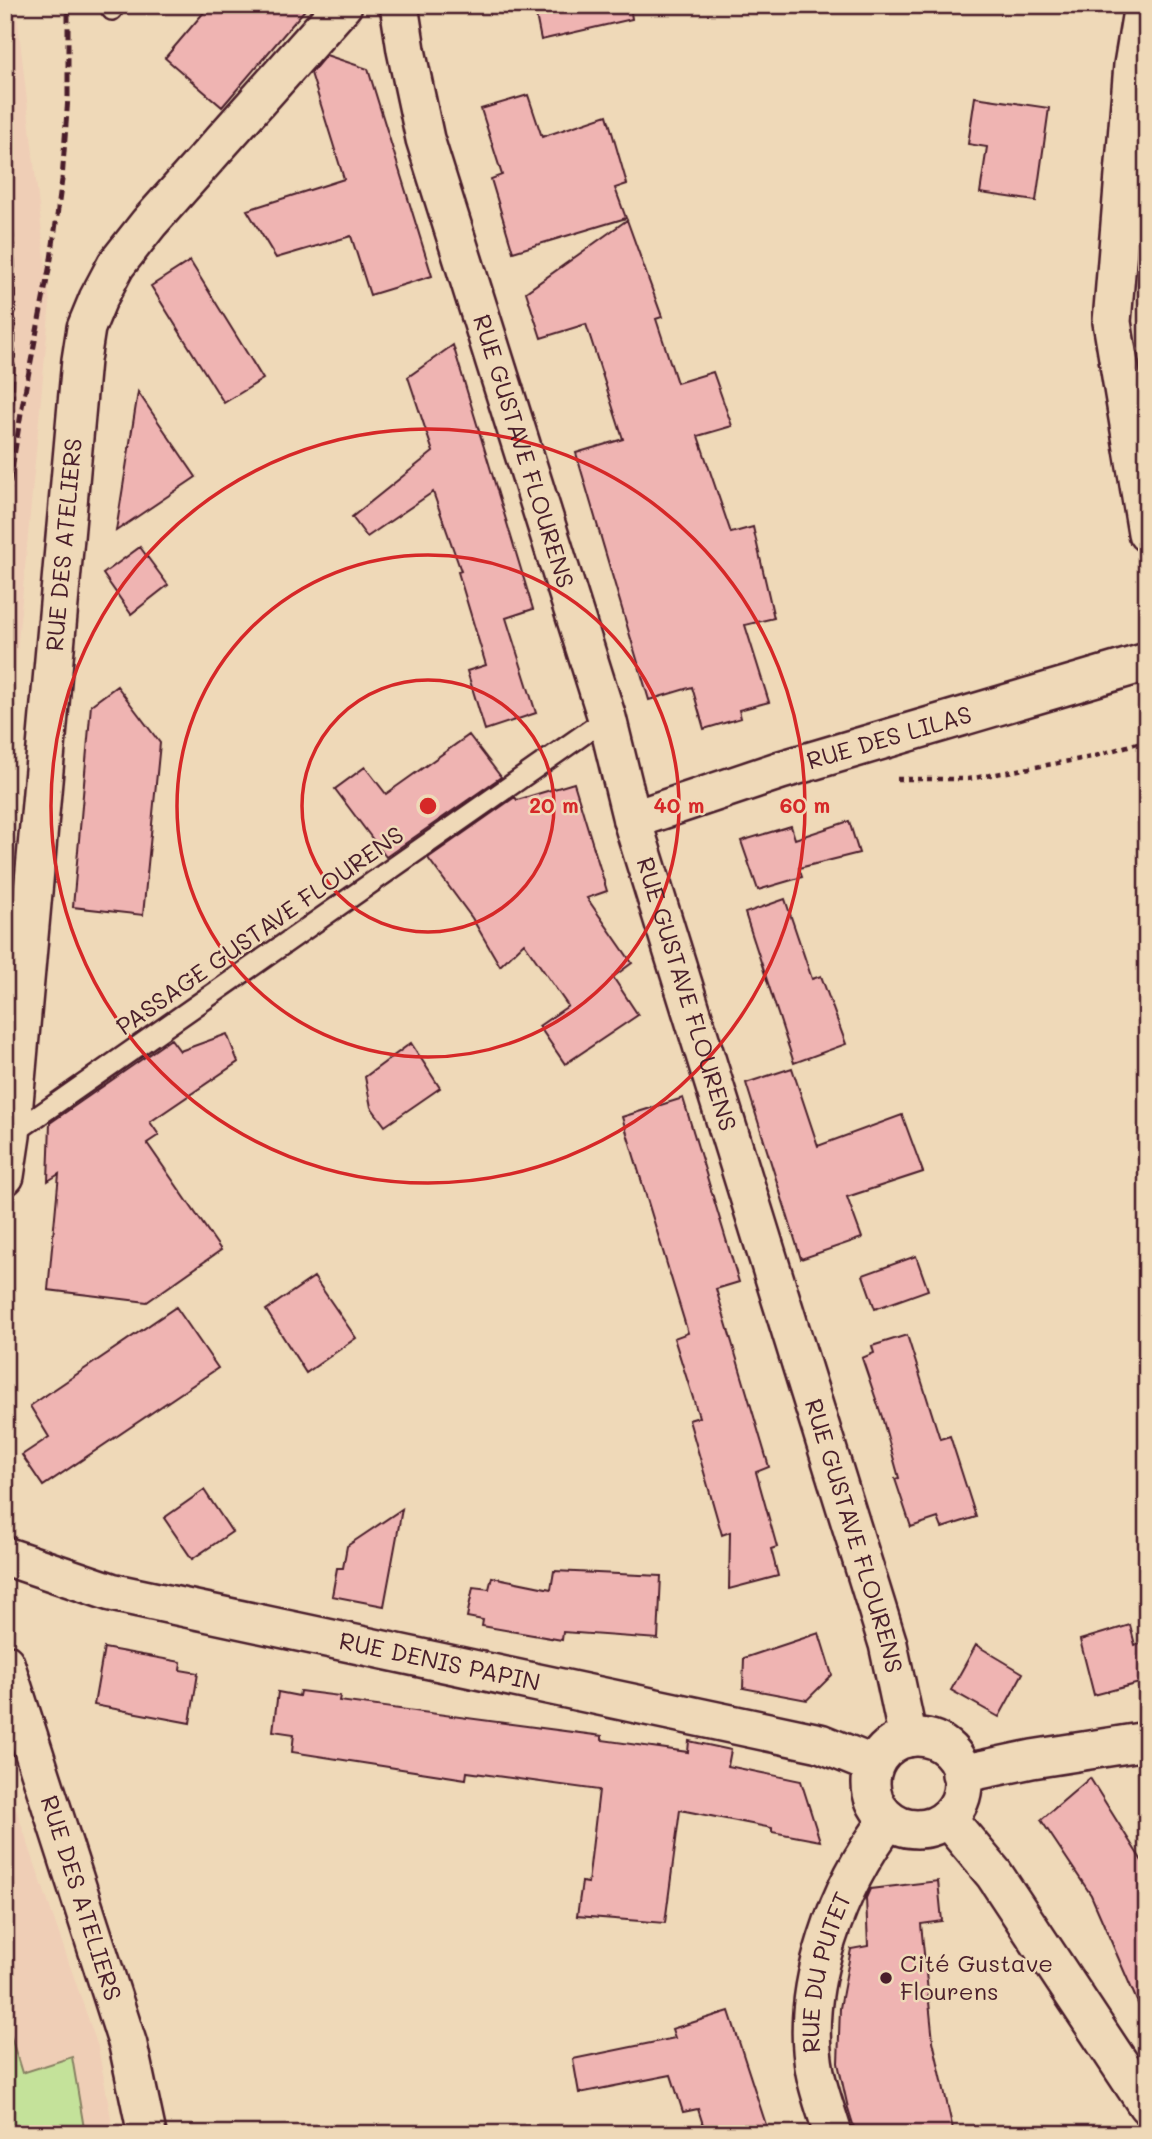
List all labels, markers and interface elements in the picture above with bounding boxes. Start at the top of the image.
street label: RUE GUSTAVE FLOURENS [467,310,582,591]
street label: RUE DES ATELIERS [38,437,88,653]
street label: RUE DES LILAS [803,698,975,776]
text: 20 m [529,791,579,818]
text: 40 m [653,791,705,818]
text: 60 m [780,791,830,818]
centre of rings [416,794,440,818]
street label: PASSAGE GUSTAVE FLOURENS [109,818,409,1041]
street label: RUE GUSTAVE FLOURENS [631,853,745,1134]
street label: RUE GUSTAVE FLOURENS [799,1395,911,1675]
street label: RUE DENIS PAPIN [337,1624,543,1697]
street label: RUE DES ATELIERS [35,1791,130,2004]
street label: RUE DU PUTET [794,1887,857,2054]
place label: Cité Gustave Flourens [900,1947,1053,2006]
marker: Cité Gustave Flourens [878,1970,894,1986]

